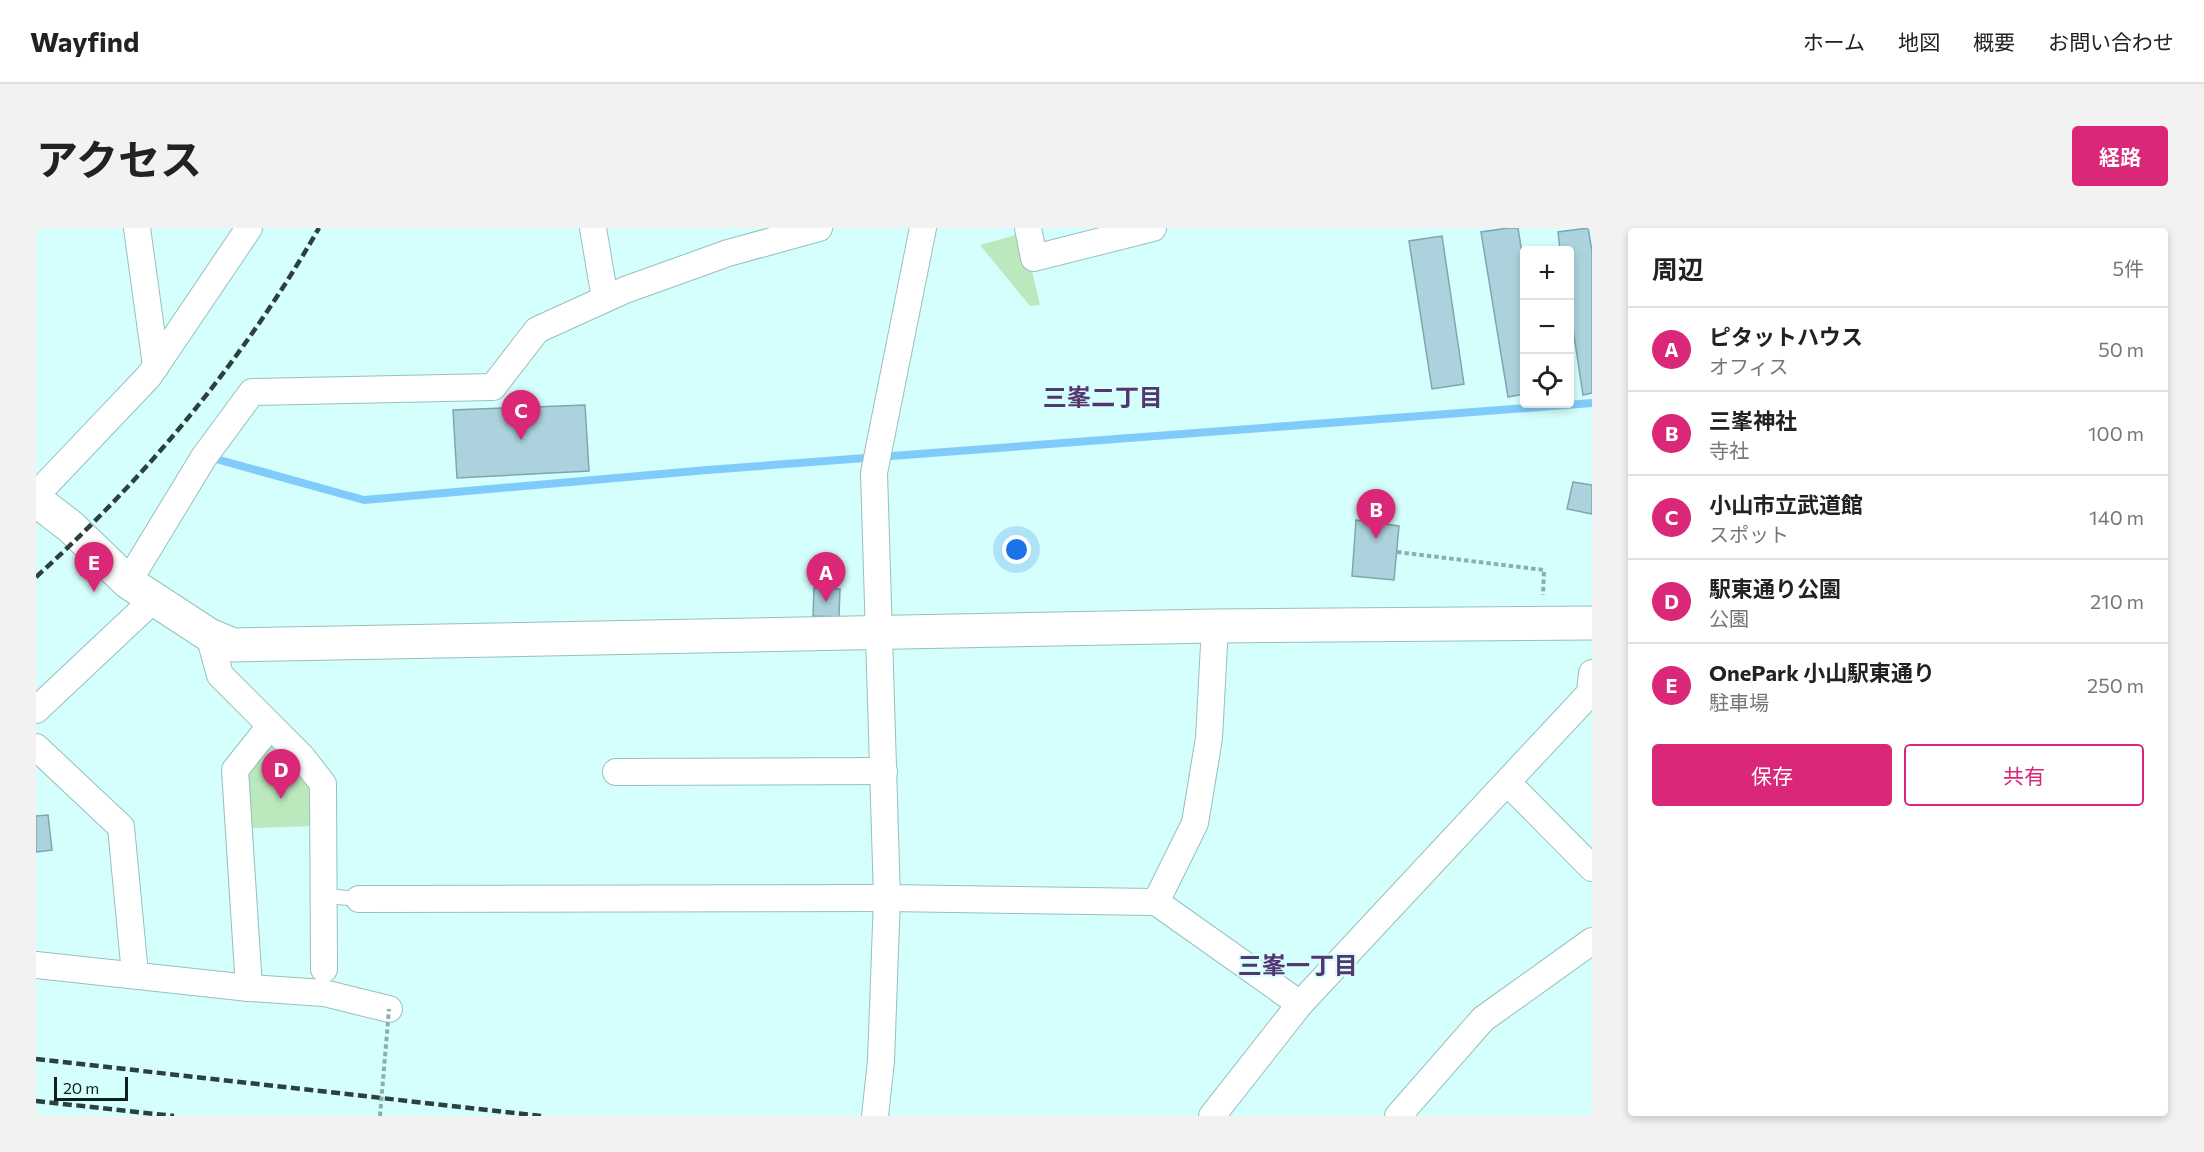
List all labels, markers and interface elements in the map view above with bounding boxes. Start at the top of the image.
text: Wayfind [30,24,139,58]
text: ホーム [1803,29,1865,54]
text: 地図 [1898,29,1940,54]
text: 概要 [1973,29,2015,54]
text: お問い合わせ [2048,29,2174,54]
button: 経路 [2072,126,2168,186]
text: アクセス [36,132,202,184]
map controls [1520,246,1574,408]
button: + [1520,246,1574,300]
text: 周辺 [1652,253,1704,284]
text: 5件 [2113,256,2144,280]
button: − [1520,300,1574,354]
text: ピタットハウス [1709,323,1863,350]
text: A [1664,337,1679,361]
text: 50 m [2098,337,2144,361]
button: locate [1520,354,1574,408]
text: オフィス [1709,354,1789,378]
district label: 三峯二丁目 [1043,382,1163,411]
pin: C [502,390,540,440]
text: 三峯神社 [1709,407,1797,434]
text: B [1665,421,1678,445]
text: 100 m [2088,421,2144,445]
text: 寺社 [1709,438,1749,462]
pin: B [1356,490,1396,539]
text: 小山市立武道館 [1709,491,1863,518]
text: C [1665,505,1678,529]
text: 140 m [2089,505,2144,529]
text: スポット [1709,522,1789,546]
your location [1002,535,1031,564]
pin: E [74,542,114,592]
pin: A [806,552,846,602]
text: 駅東通り公園 [1709,575,1841,602]
text: D [1664,589,1679,613]
text: 210 m [2090,589,2144,613]
text: 公園 [1709,606,1749,630]
text: OnePark 小山駅東通り [1709,659,1935,686]
text: E [1666,673,1677,697]
text: 250 m [2087,673,2144,697]
text: 駐車場 [1709,690,1769,714]
button: 保存 [1652,744,1892,806]
button: 共有 [1904,744,2144,806]
pin: D [262,750,300,799]
district label: 三峯一丁目 [1238,950,1358,979]
scale bar [54,1074,128,1102]
text: 20 m [63,1078,99,1097]

